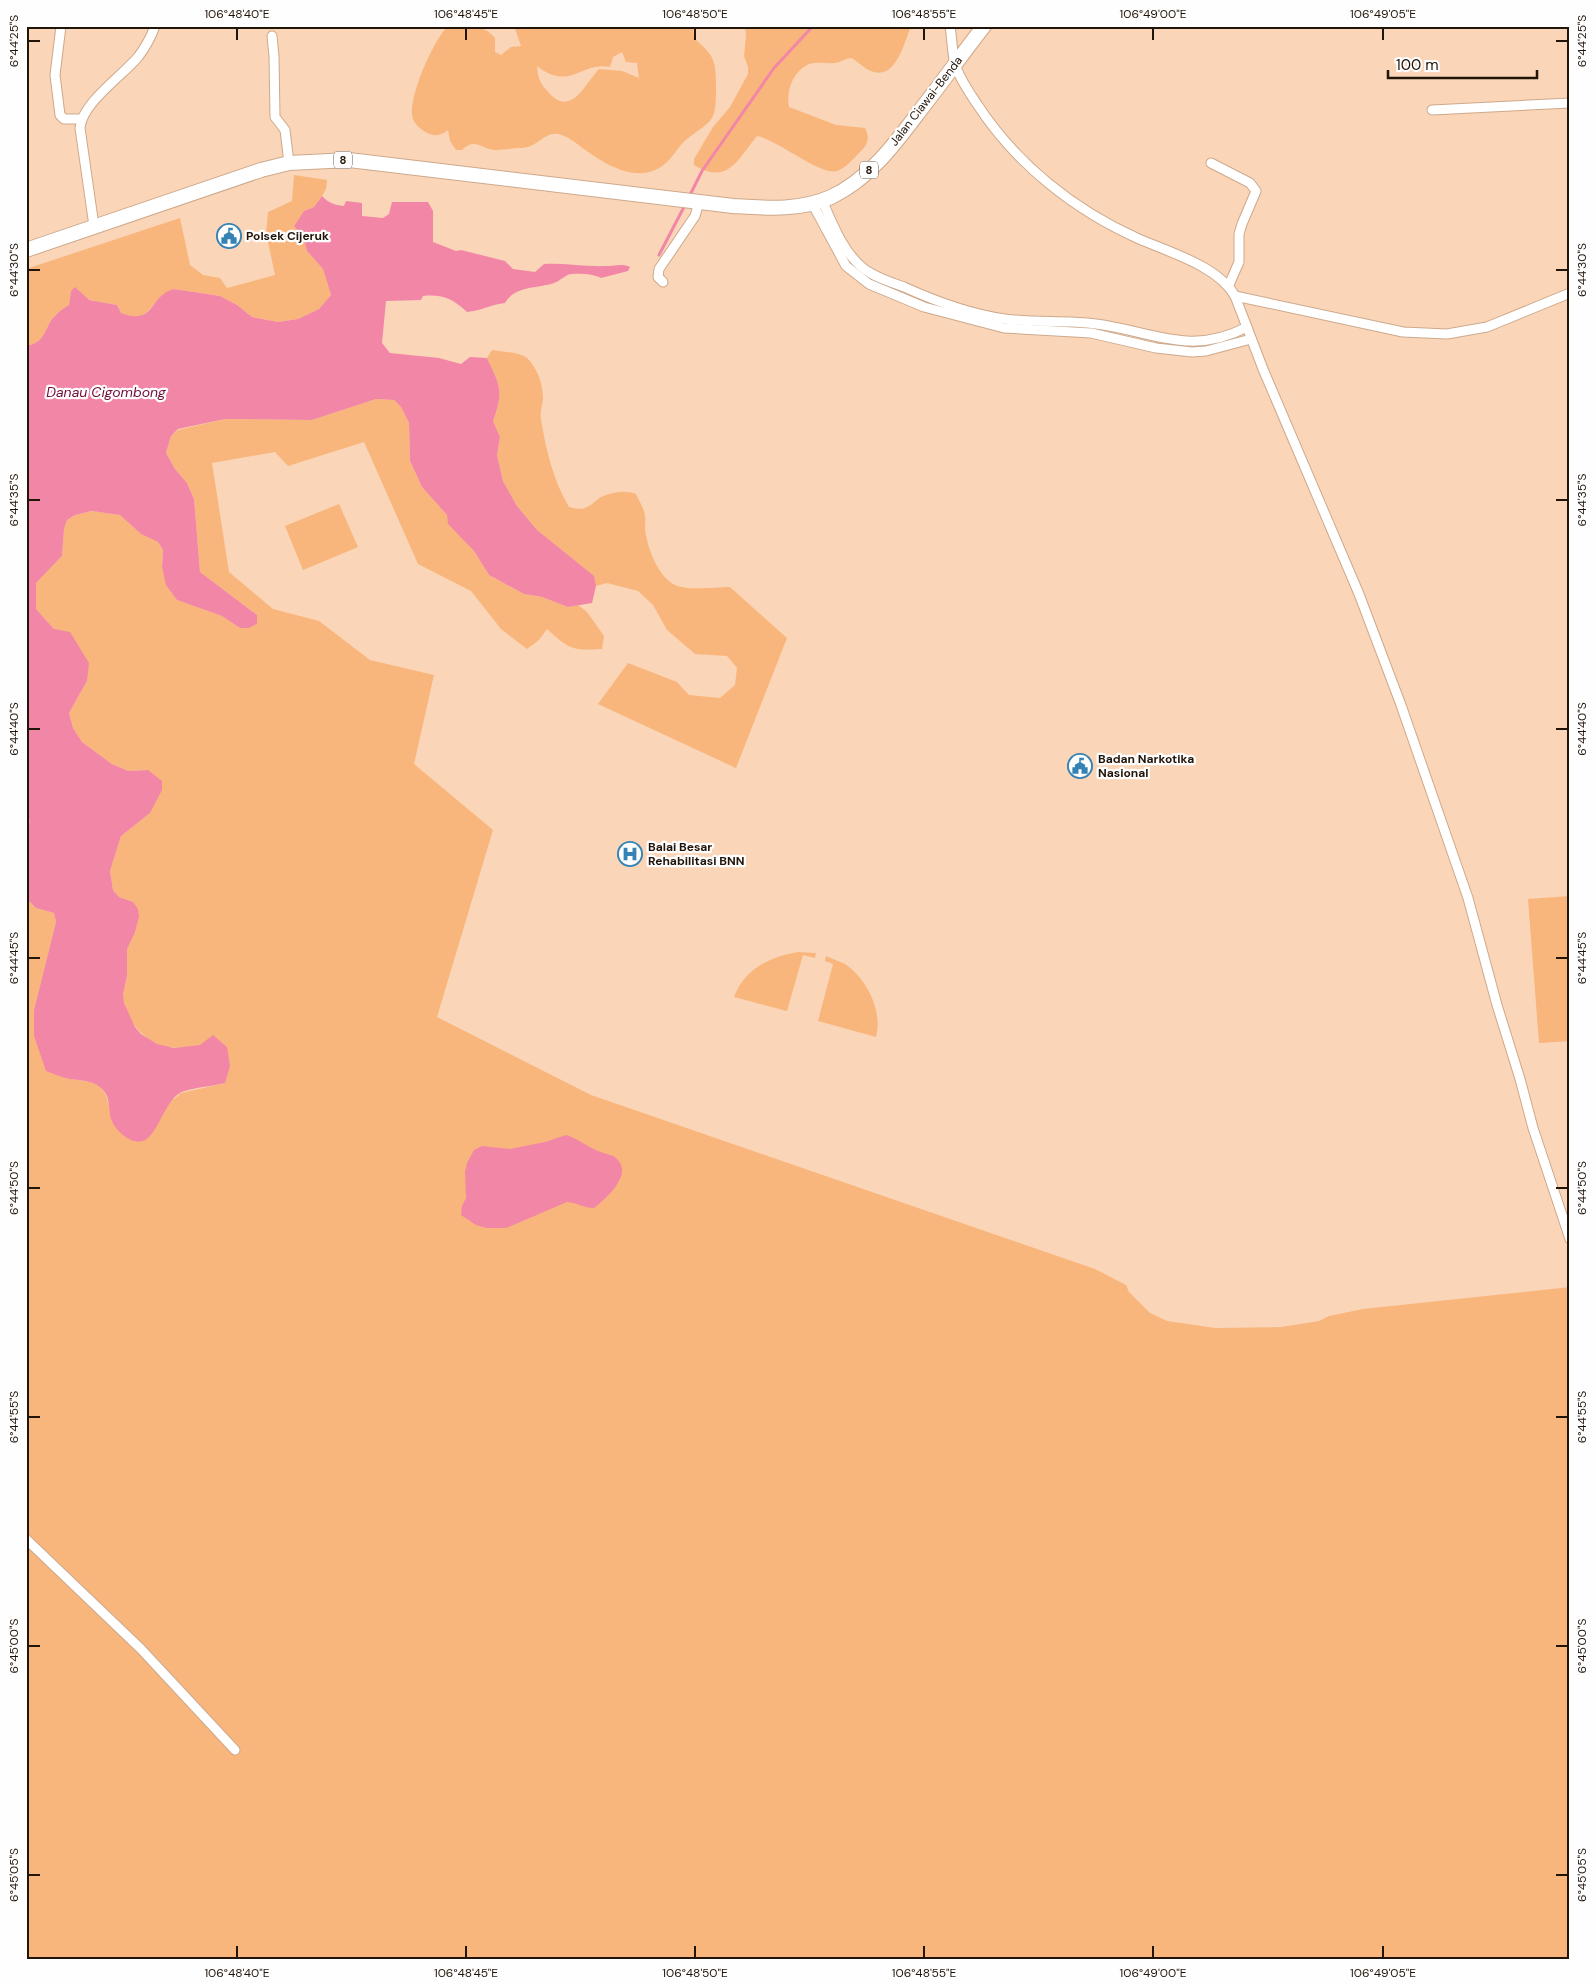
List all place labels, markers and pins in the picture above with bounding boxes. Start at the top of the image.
public building icon: Polsek Cijeruk [216,223,242,249]
place label: Polsek Cijeruk [246,228,329,244]
place label: Badan Narkotika Nasional [1098,751,1194,781]
public building icon: Badan Narkotika Nasional [1067,753,1093,779]
place label: Balai Besar Rehabilitasi BNN [648,839,744,869]
hospital icon: Balai Besar Rehabilitasi BNN [617,841,643,867]

